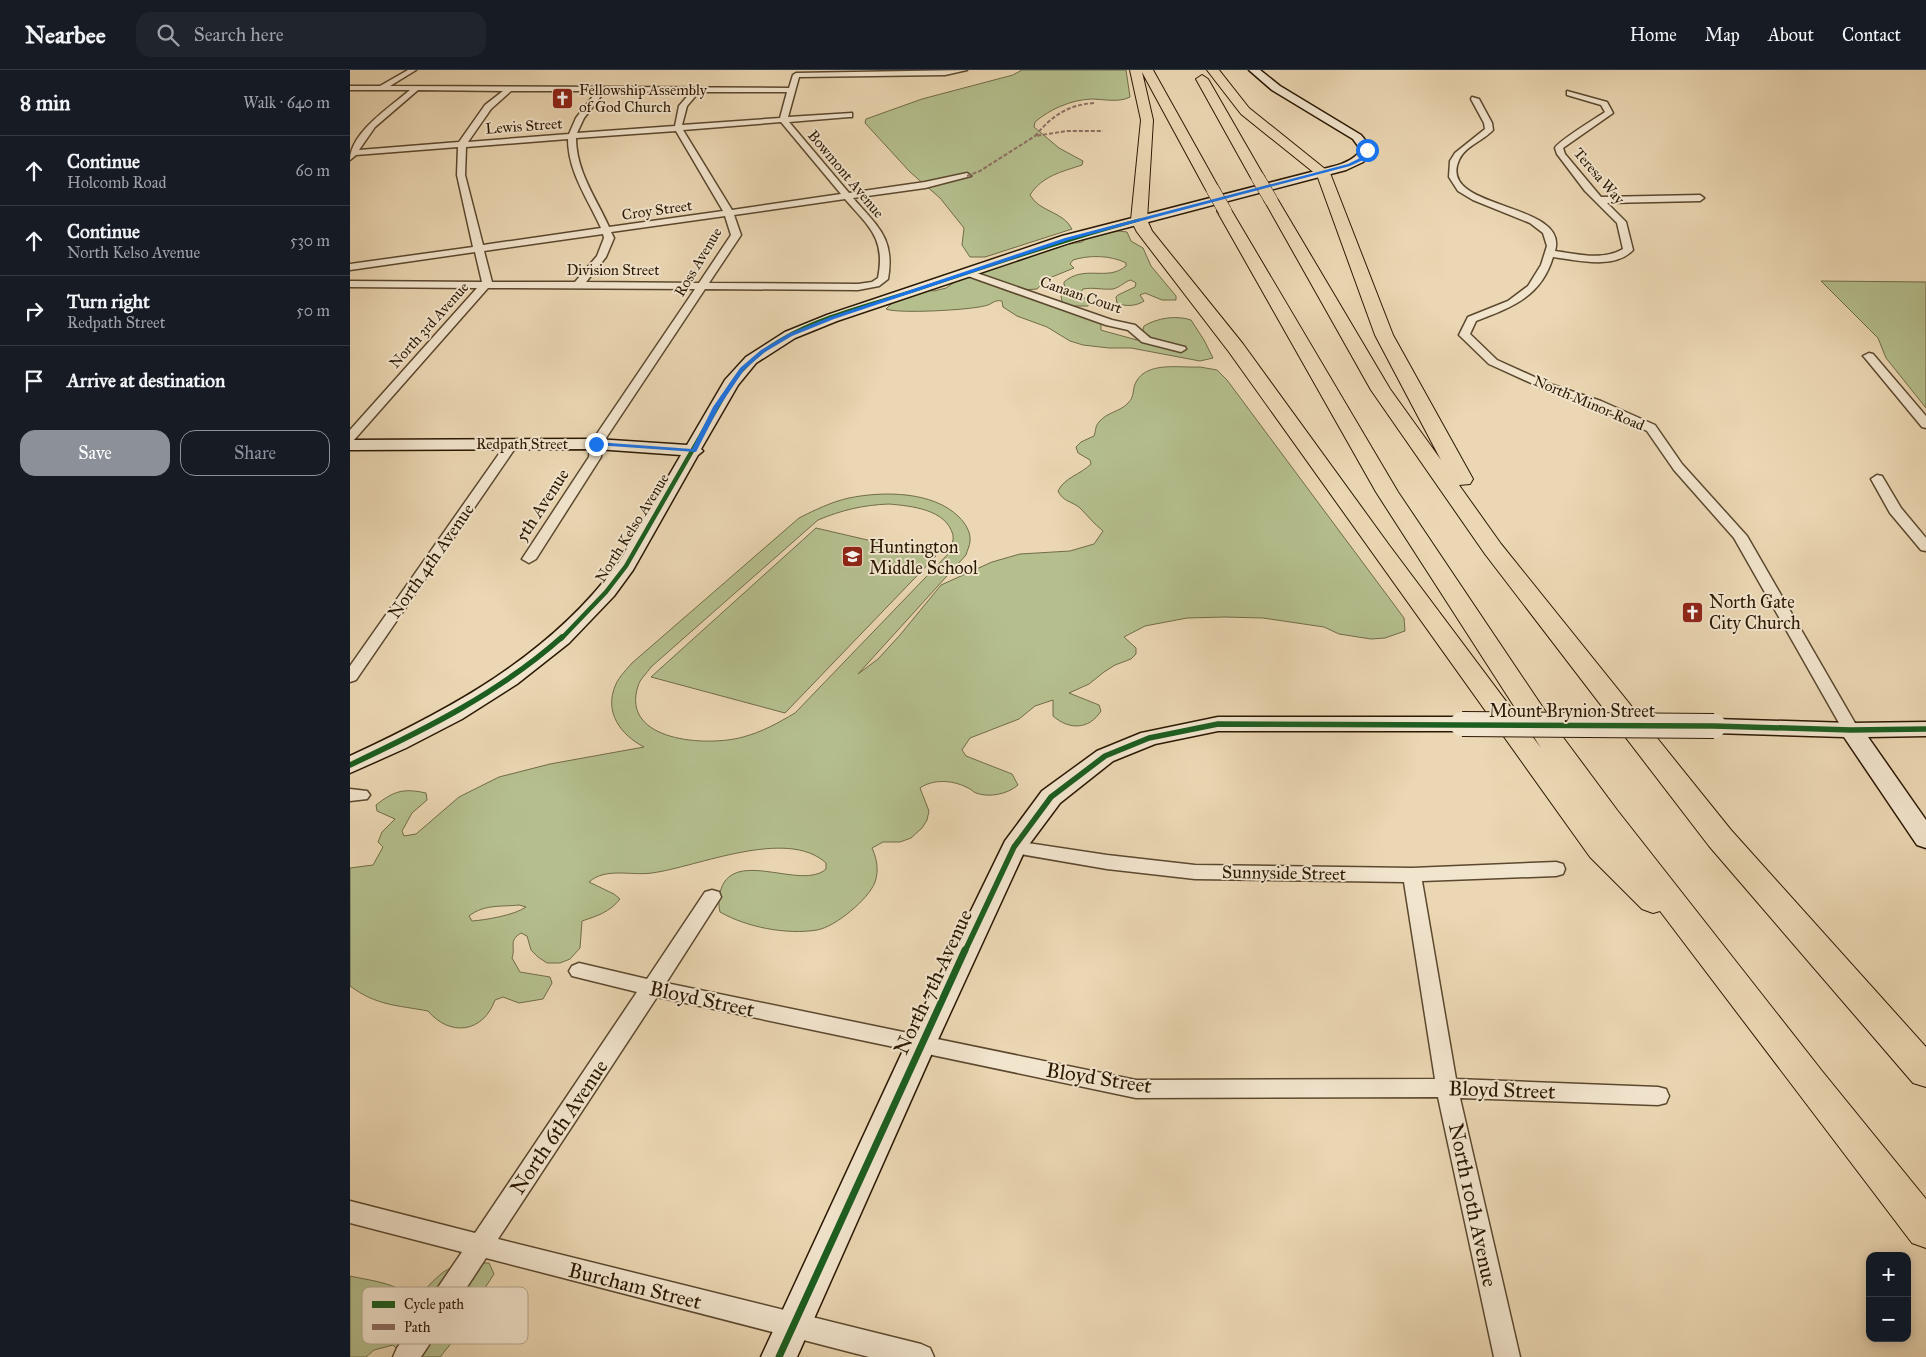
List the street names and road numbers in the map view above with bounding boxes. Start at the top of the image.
street label: Lewis Street [485,114,564,138]
street label: Bowmont Avenue [804,126,888,222]
street label: Teresa Way [1570,144,1629,209]
street label: Croy Street [621,196,694,224]
street label: Ross Avenue [670,224,726,300]
street label: Division Street [567,261,660,279]
street label: Canaan Court [1038,273,1125,318]
street label: North 3rd Avenue [386,278,472,372]
street label: North Minor Road [1531,372,1648,435]
street label: Redpath Street [476,435,569,453]
street label: 5th Avenue [510,464,574,546]
street label: North Kelso Avenue [591,470,673,586]
street label: North 4th Avenue [383,499,479,623]
street label: Mount Brynion Street [1489,700,1656,722]
street label: Sunnyside Street [1222,861,1347,885]
street label: North 7th Avenue [888,905,978,1059]
street label: Bloyd Street [647,975,758,1023]
street label: North 6th Avenue [504,1054,614,1199]
street label: Bloyd Street [1044,1057,1154,1099]
street label: Bloyd Street [1448,1075,1556,1105]
street label: North 10th Avenue [1443,1121,1503,1289]
street label: Burcham Street [566,1257,705,1315]

